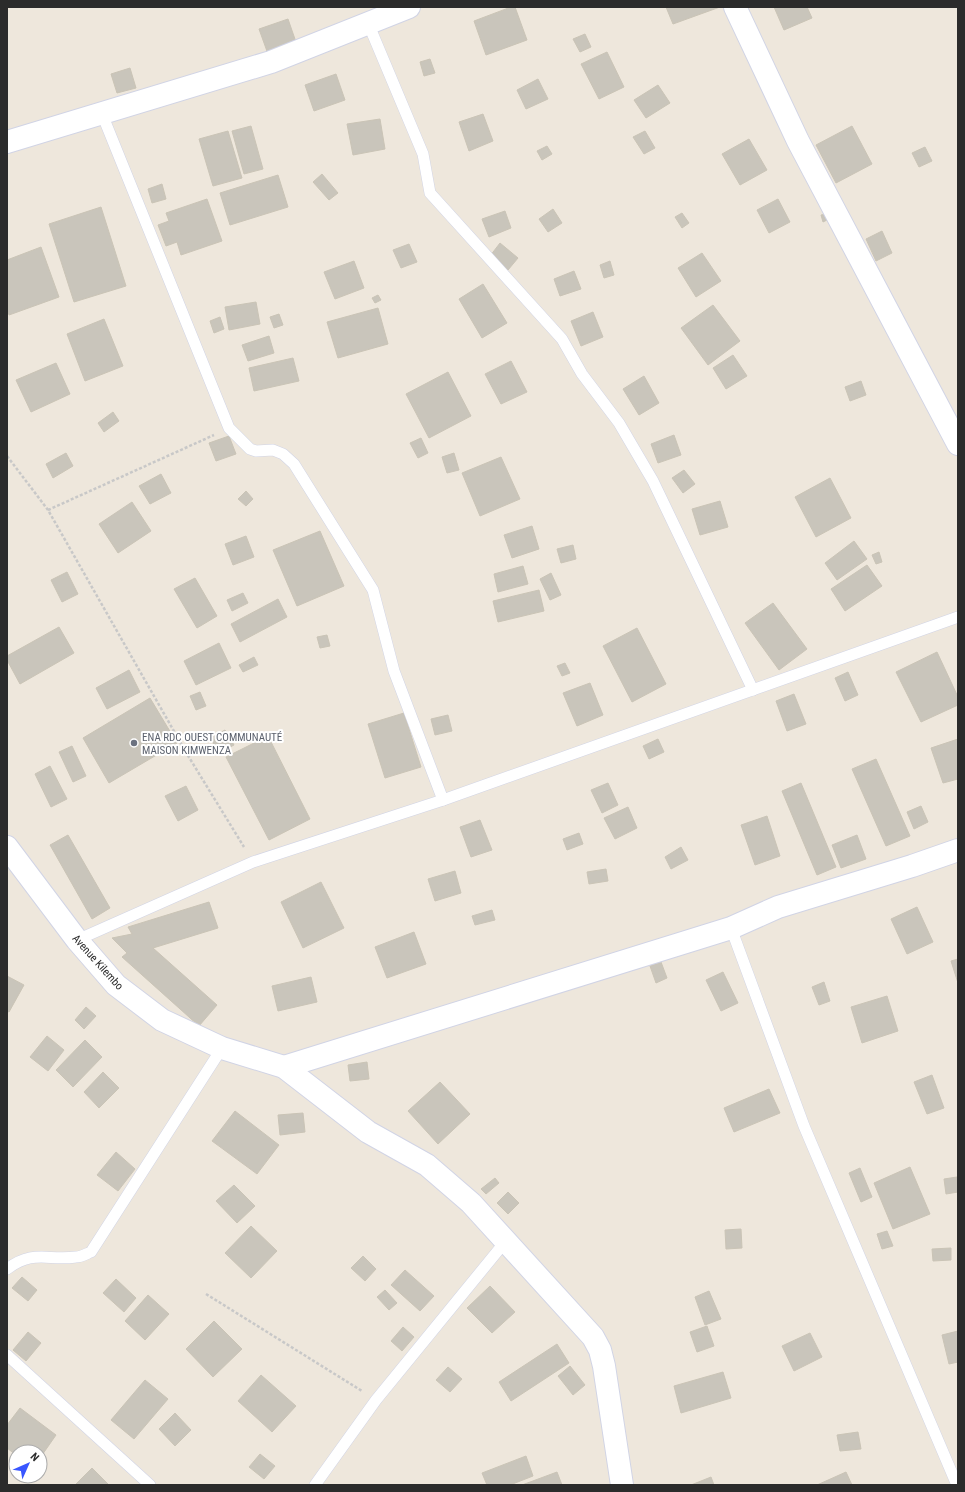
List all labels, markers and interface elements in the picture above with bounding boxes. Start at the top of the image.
place label: ENA RDC OUEST COMMUNAUTÉ MAISON KIMWENZA [142,731,283,757]
marker: ENA RDC OUEST COMMUNAUTÉ MAISON KIMWENZA [129,738,139,748]
street label: Avenue Kilembo [69,932,126,993]
north arrow [8,1444,48,1484]
text: N [28,1450,42,1464]

